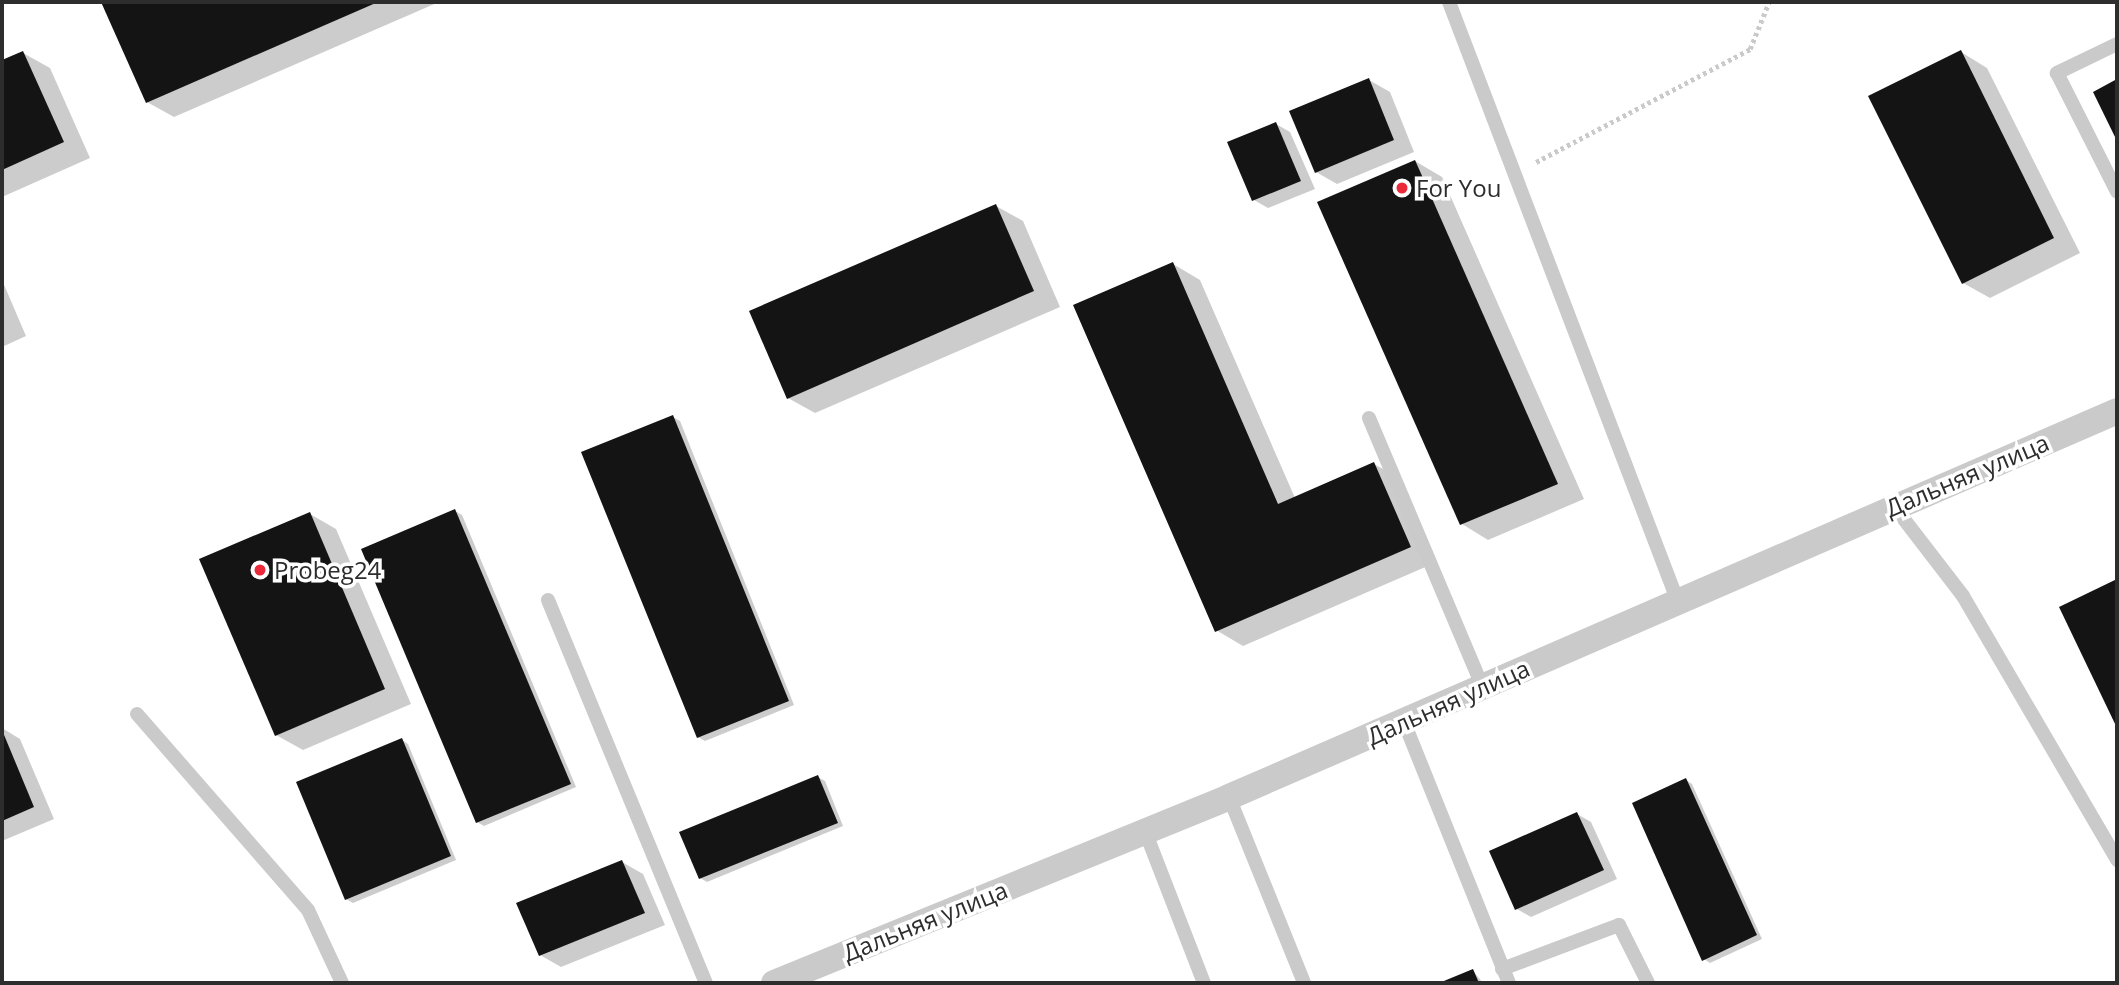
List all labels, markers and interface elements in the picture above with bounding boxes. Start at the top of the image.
place label: For You [1416,174,1501,202]
marker: For You [1394,180,1410,196]
street label: Дальняя улица [1881,428,2053,522]
place label: Probeg24 [274,556,381,584]
marker: Probeg24 [252,562,268,578]
street label: Дальняя улица [1362,653,1534,751]
street label: Дальняя улица [838,875,1012,967]

